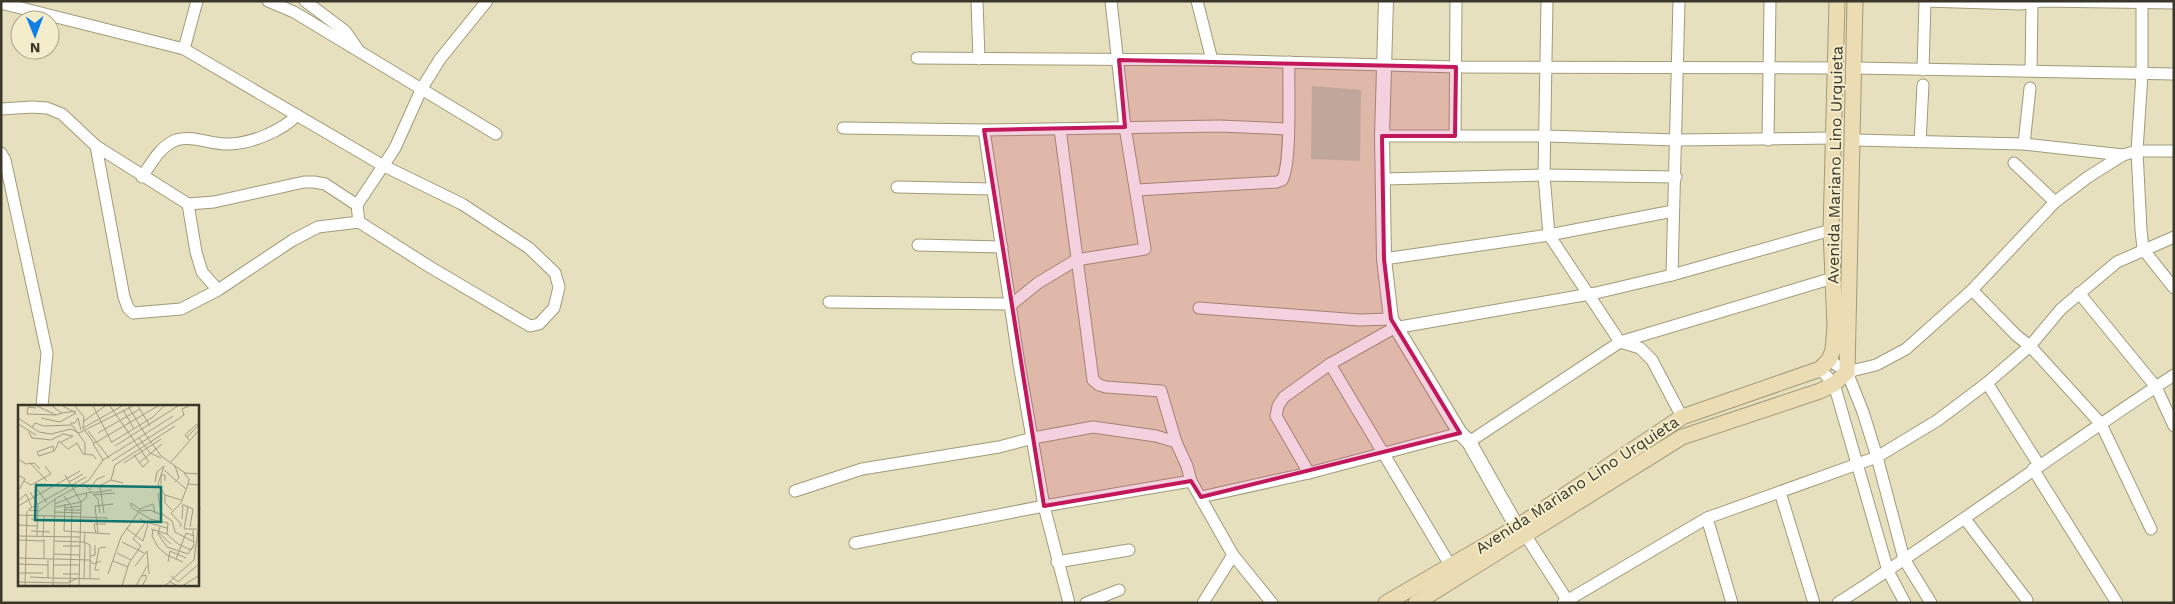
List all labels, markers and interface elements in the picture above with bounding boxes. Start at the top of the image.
north arrow [10,10,60,60]
text: N [30,40,41,56]
street label: Avenida Mariano Lino Urquieta [1823,46,1847,284]
inset map [18,405,199,586]
street label: Avenida Mariano Lino Urquieta [1472,412,1682,558]

